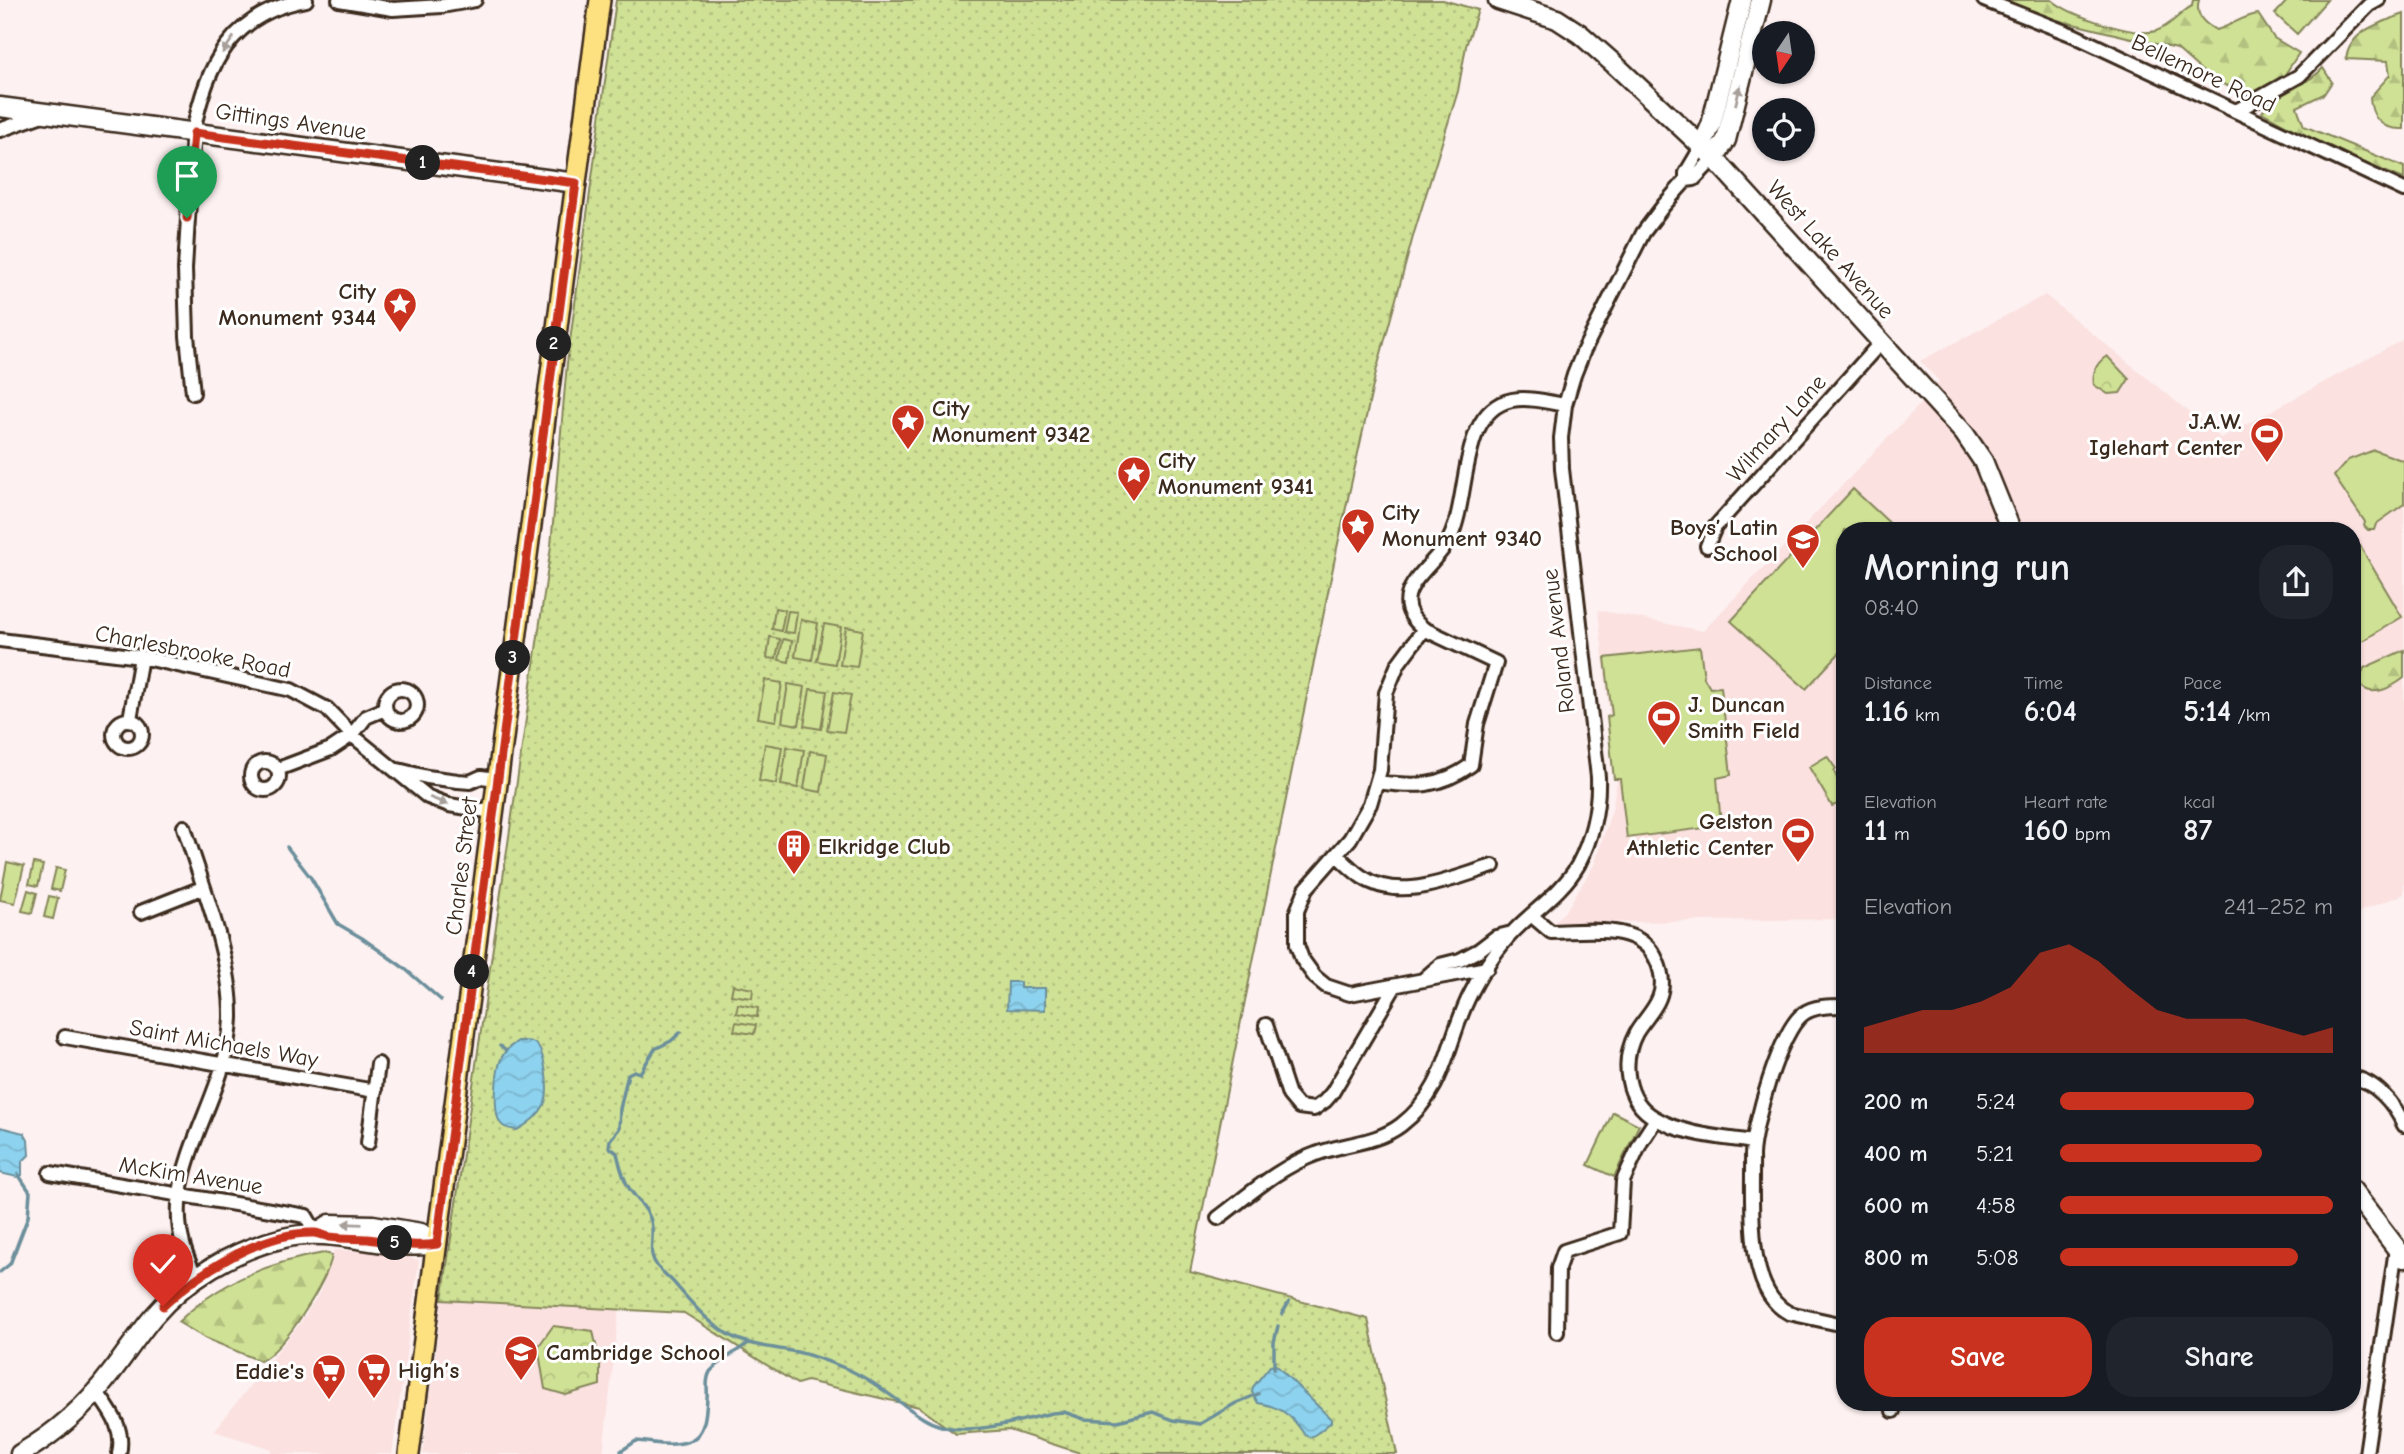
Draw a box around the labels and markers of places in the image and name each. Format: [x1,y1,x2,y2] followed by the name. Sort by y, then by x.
[157,146,217,218] pin
[406,146,440,180] pin: 1
[218,278,376,331] place label: City Monument 9344
[381,285,419,334] place icon: City Monument 9344
[536,326,572,362] pin: 2
[932,395,1090,448] place label: City Monument 9342
[889,402,927,451] place icon: City Monument 9342
[2089,408,2243,461] place label: J.A.W. Iglehart Center
[2248,415,2286,464] sports icon: J.A.W. Iglehart Center
[1158,447,1314,500] place label: City Monument 9341
[1115,454,1153,503] place icon: City Monument 9341
[1382,499,1542,552] place label: City Monument 9340
[1339,506,1377,555] place icon: City Monument 9340
[1670,514,1778,567] place label: Boys’ Latin School
[1784,521,1822,570] school or university icon: Boys’ Latin School
[496,640,530,676] pin: 3
[1688,691,1800,744] place label: J. Duncan Smith Field
[1645,698,1683,747] sports icon: J. Duncan Smith Field
[1627,808,1774,861] place label: Gelston Athletic Center
[1779,815,1817,864] sports icon: Gelston Athletic Center
[775,827,813,876] building icon: Elkridge Club
[818,833,950,860] place label: Elkridge Club
[454,954,490,990] pin: 4
[378,1226,412,1260] pin: 5
[133,1234,193,1306] pin
[502,1333,540,1382] school or university icon: Cambridge School
[546,1339,726,1366] place label: Cambridge School
[355,1351,393,1400] supermarket icon: High’s
[310,1352,348,1401] supermarket icon: Eddie's
[398,1357,459,1384] place label: High’s
[235,1358,304,1385] place label: Eddie's

